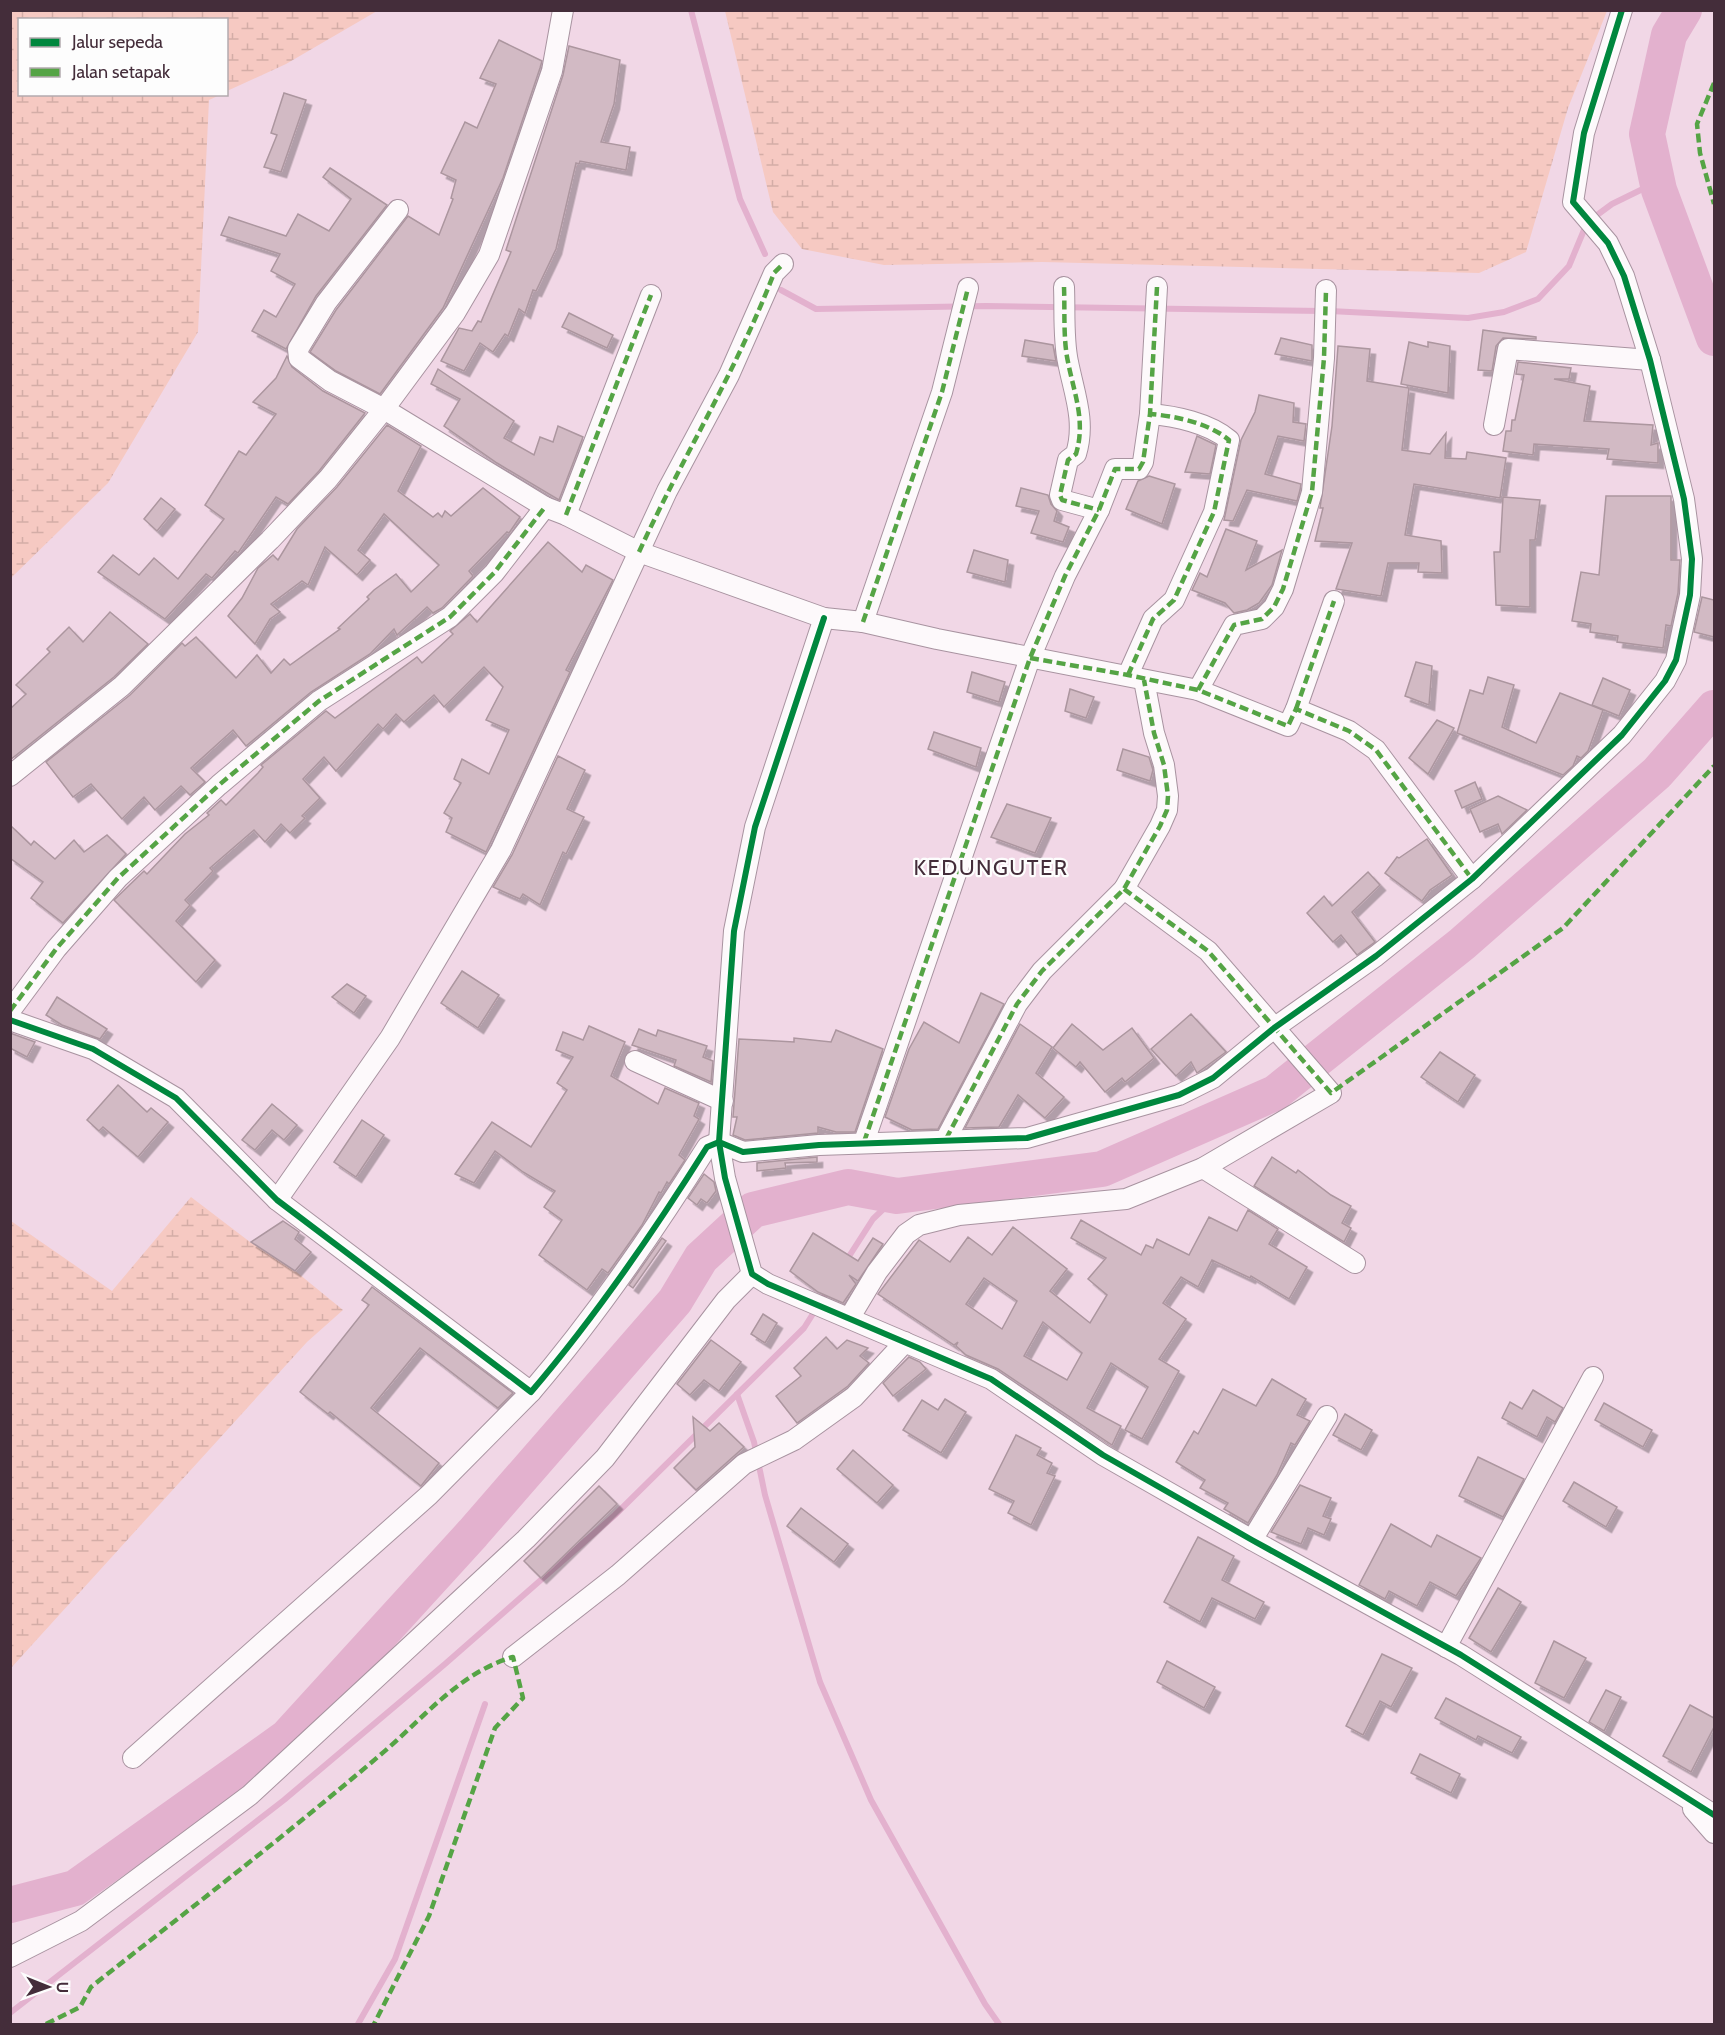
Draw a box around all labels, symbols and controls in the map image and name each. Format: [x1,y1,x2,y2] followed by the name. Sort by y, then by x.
[18,18,228,96] legend
[71,31,163,53] text: Jalur sepeda
[71,61,171,83] text: Jalan setapak
[914,854,1068,881] district label: KEDUNGUTER
[18,1957,78,2017] north arrow
[53,1981,72,1993] text: U

